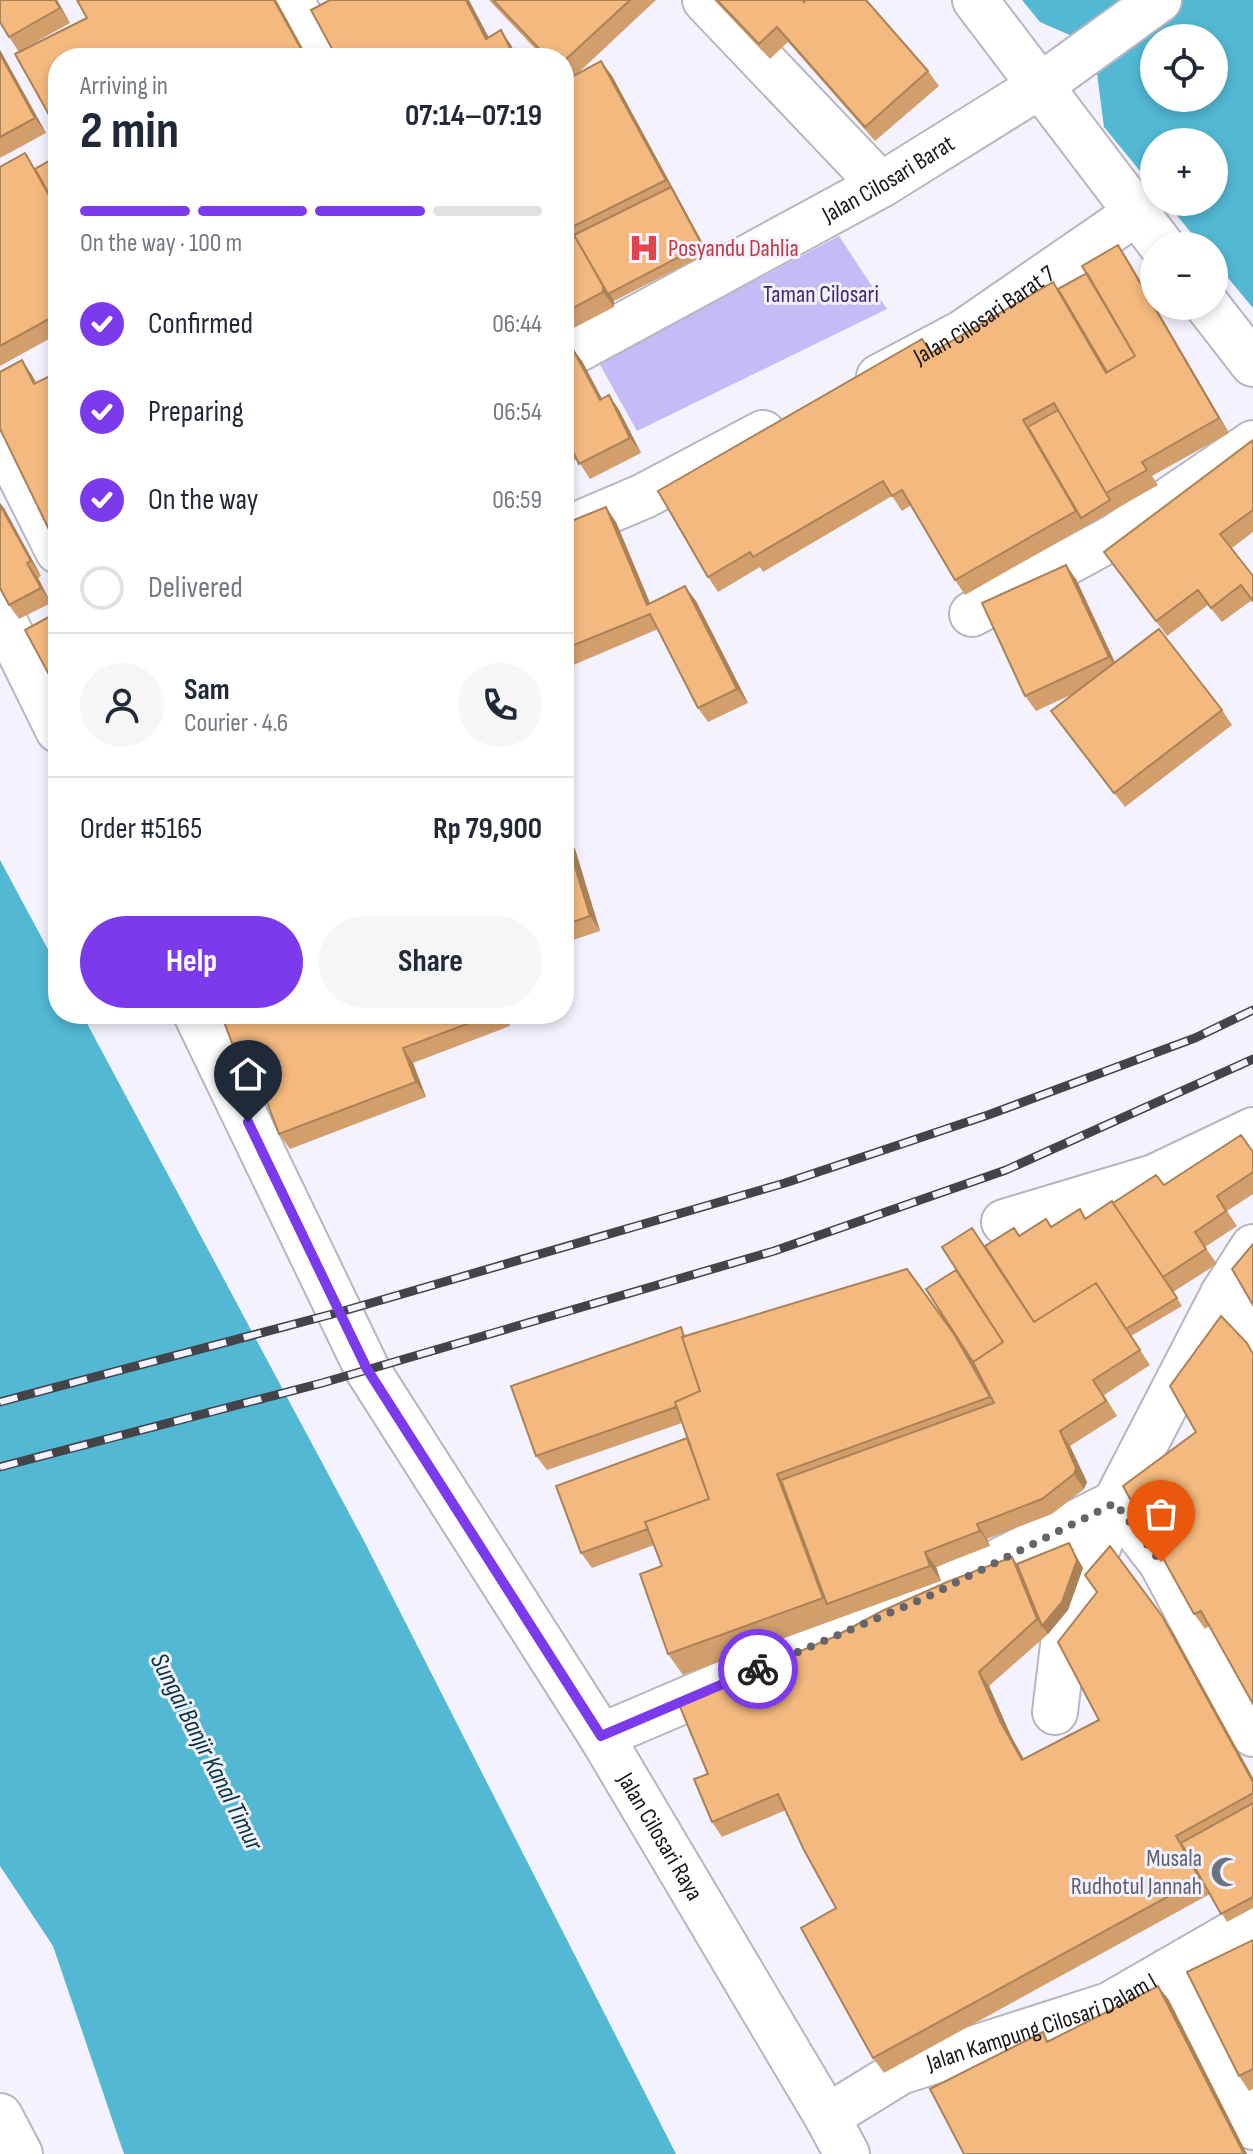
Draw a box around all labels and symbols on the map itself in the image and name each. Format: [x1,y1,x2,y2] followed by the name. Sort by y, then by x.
[816,128,960,229] street label: Jalan Cilosari Barat
[627,231,661,265] hospital icon: Posyandu Dahlia
[668,234,799,263] place label: Posyandu Dahlia
[908,259,1060,371] street label: Jalan Cilosari Barat 7
[763,280,879,309] park label: Taman Cilosari
[214,1040,282,1122] pin
[1127,1480,1195,1562] pin
[718,1629,798,1709] courier
[143,1648,270,1857] water label: Sungai Banjir Kanal Timur
[611,1766,710,1905] street label: Jalan Cilosari Raya
[1071,1844,1202,1901] place label: Musala Rudhotul Jannah
[1209,1855,1243,1889] mosque icon: Musala Rudhotul Jannah
[922,1966,1162,2077] street label: Jalan Kampung Cilosari Dalam I

